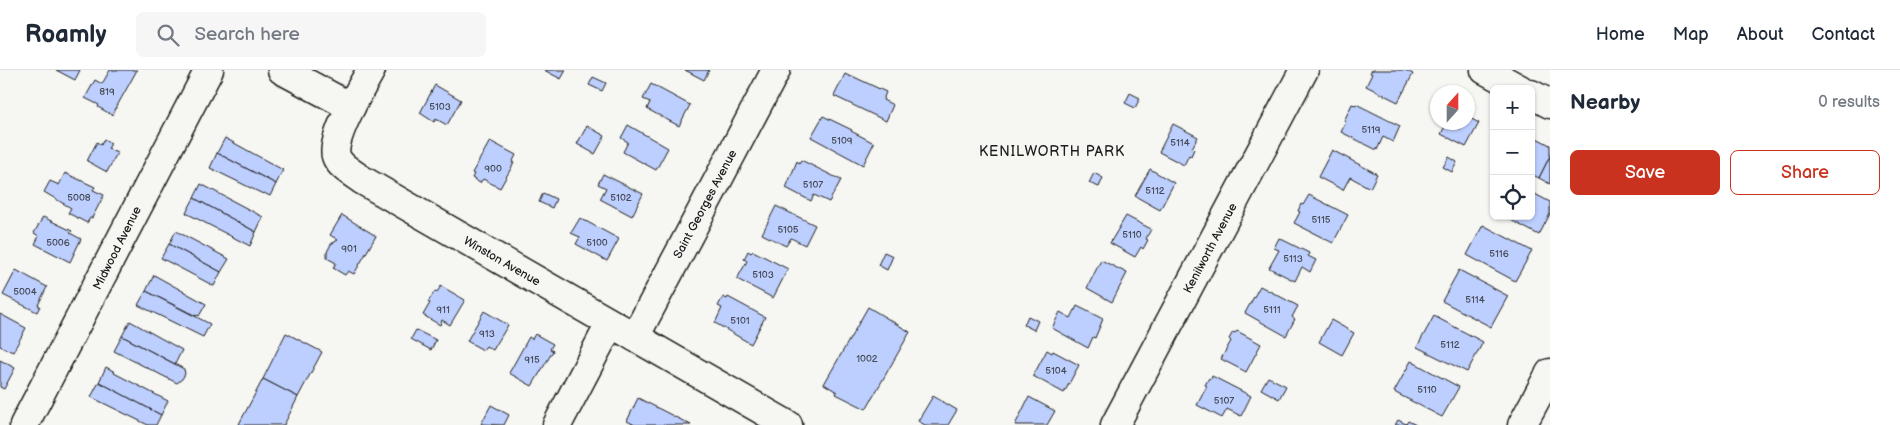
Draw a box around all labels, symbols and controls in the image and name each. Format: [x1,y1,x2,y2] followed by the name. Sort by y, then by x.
[136,12,486,57] search box
[25,20,106,49] text: Roamly
[154,21,182,49] icon: search
[194,23,300,46] text: Search here
[1596,24,1645,45] text: Home
[1673,24,1709,45] text: Map
[1737,24,1784,45] text: About
[1812,24,1875,45] text: Contact
[1430,85,1475,130] north arrow
[1490,85,1535,220] map controls
[1490,85,1535,130] button: +
[99,86,115,98] house number: 819
[1570,90,1640,115] text: Nearby
[1818,93,1880,112] text: 0 results
[429,101,451,113] house number: 5103
[1361,124,1381,136] house number: 5119
[1490,130,1535,175] button: −
[831,135,853,147] house number: 5109
[1170,137,1190,149] house number: 5114
[979,143,1125,160] district label: KENILWORTH PARK
[670,147,740,261] street label: Saint Georges Avenue
[1570,150,1720,195] button: Save
[1730,150,1880,195] button: Share
[484,163,502,175] house number: 900
[1490,175,1535,220] button: locate
[803,179,823,191] house number: 5107
[1145,185,1165,197] house number: 5112
[67,192,91,204] house number: 5008
[610,192,632,204] house number: 5102
[1180,201,1241,296] street label: Kenilworth Avenue
[90,204,145,292] street label: Midwood Avenue
[1311,214,1331,226] house number: 5115
[777,224,799,236] house number: 5105
[1122,229,1142,241] house number: 5110
[461,233,543,290] street label: Winston Avenue
[46,237,70,249] house number: 5006
[586,237,608,249] house number: 5100
[341,243,357,255] house number: 901
[1489,248,1509,260] house number: 5116
[1283,253,1303,265] house number: 5113
[752,269,774,281] house number: 5103
[13,286,37,298] house number: 5004
[1465,294,1485,306] house number: 5114
[436,304,450,316] house number: 911
[1263,304,1281,316] house number: 5111
[730,315,750,327] house number: 5101
[479,328,495,340] house number: 913
[1440,339,1460,351] house number: 5112
[856,353,878,365] house number: 1002
[524,354,540,366] house number: 915
[1045,365,1067,377] house number: 5104
[1417,384,1437,396] house number: 5110
[1214,395,1234,407] house number: 5107

